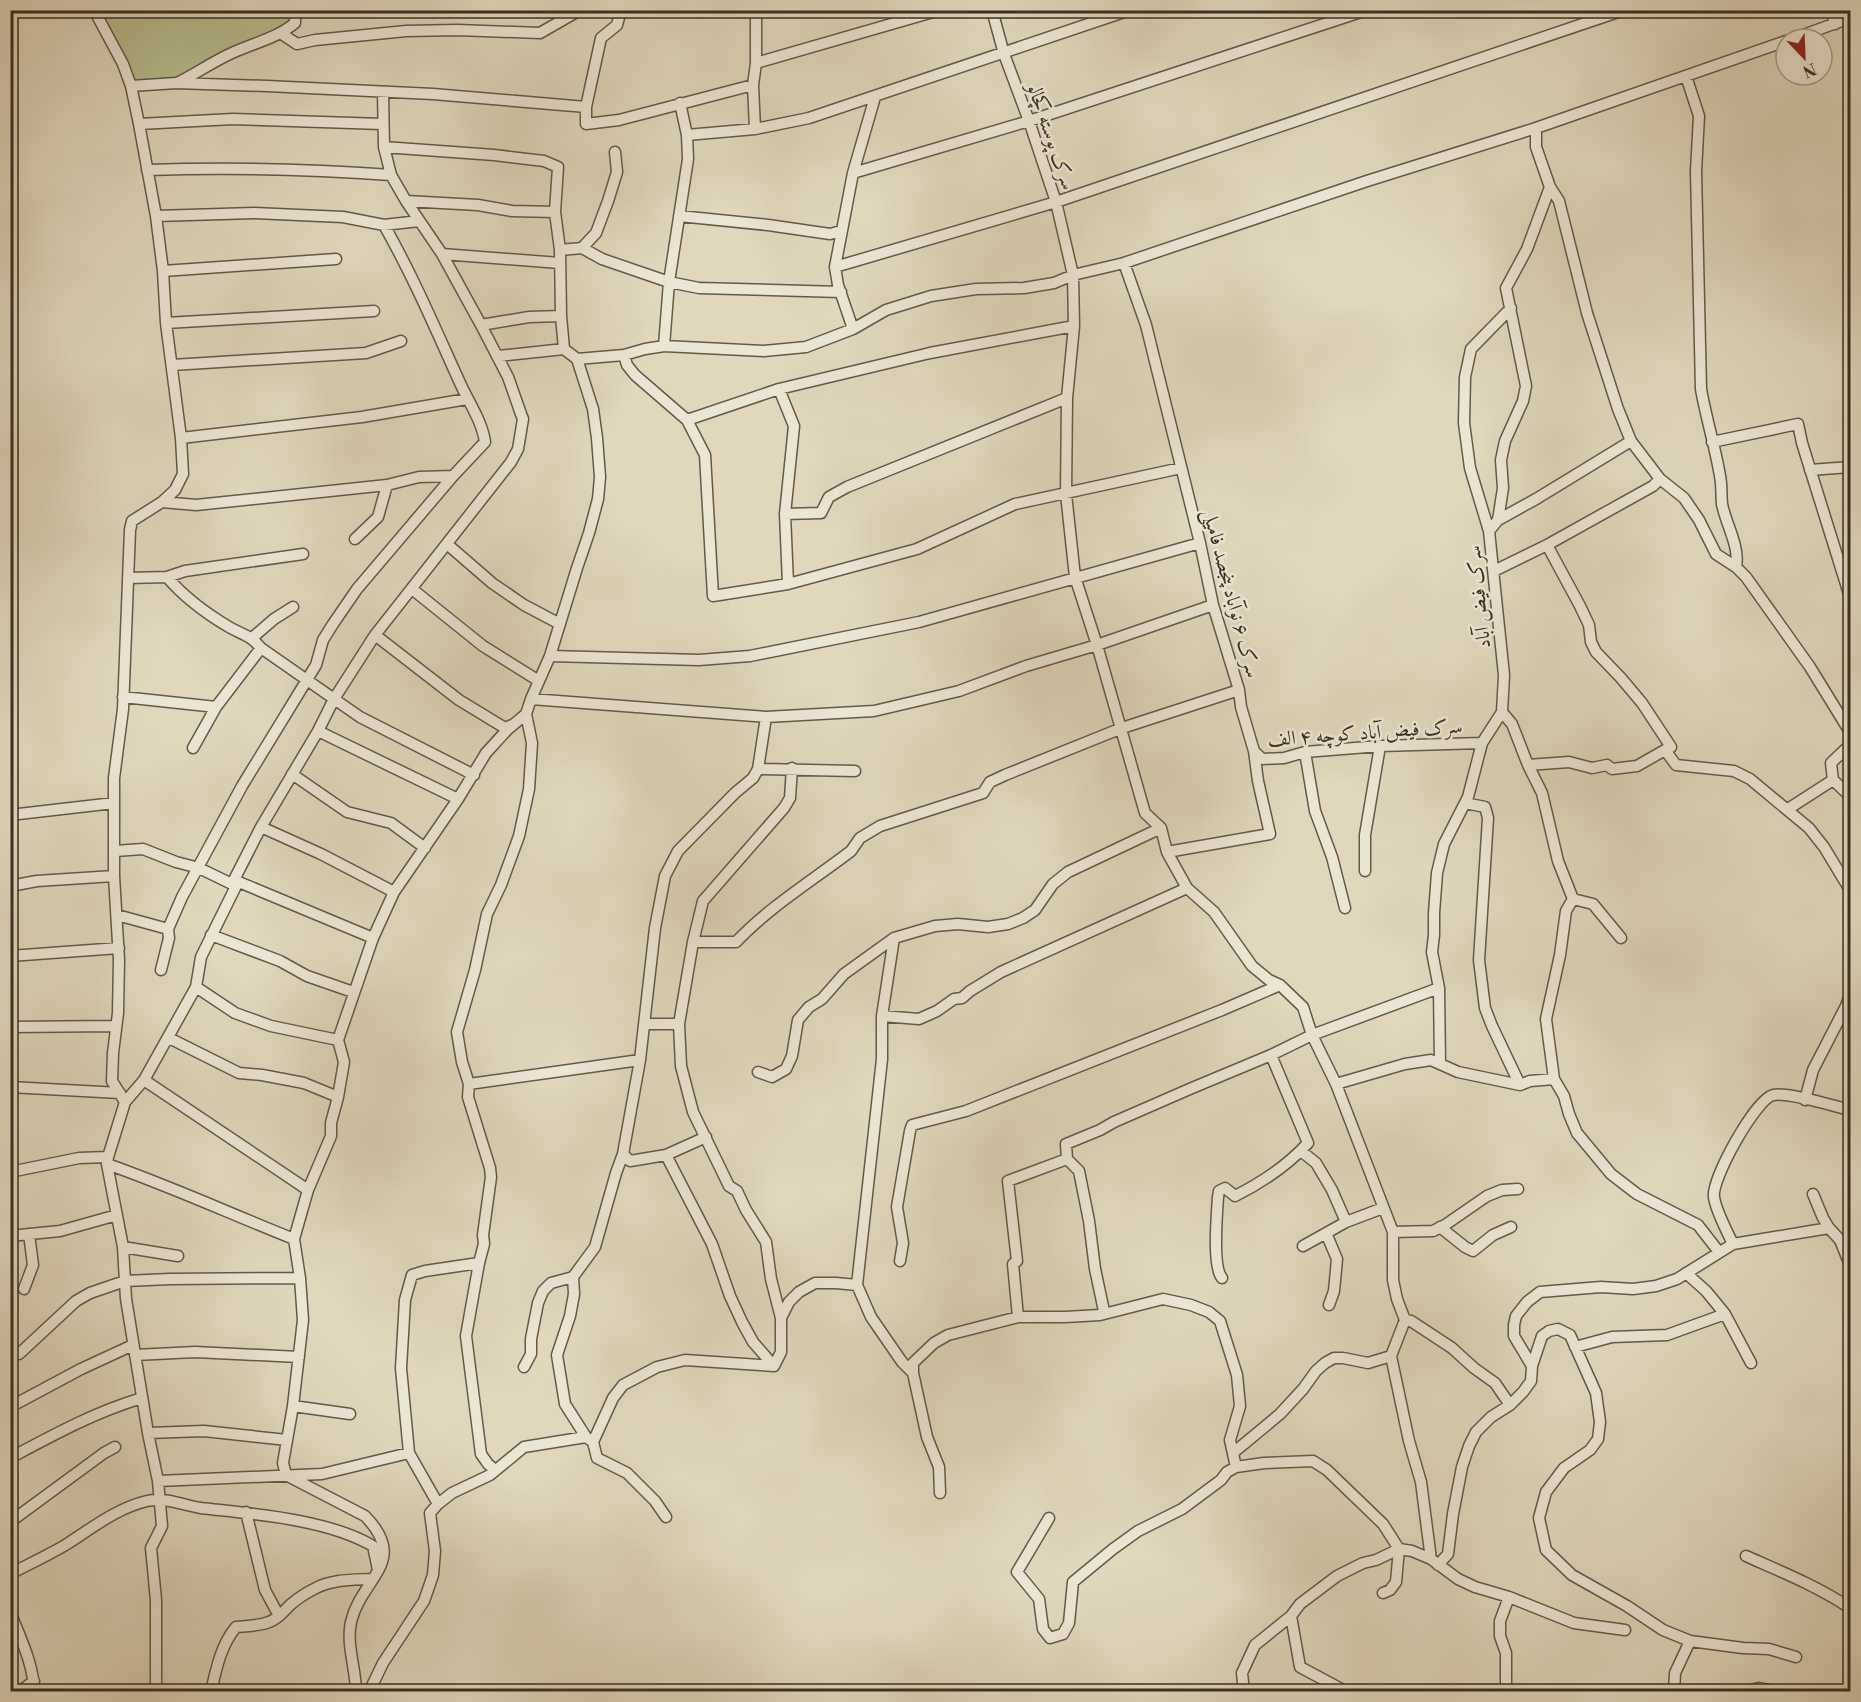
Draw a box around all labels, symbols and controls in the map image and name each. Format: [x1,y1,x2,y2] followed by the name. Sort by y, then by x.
[1774,27,1834,87] north arrow
[1799,58,1819,82] text: N
[1019,78,1081,194] street label: سرک پوسته کچالو
[1195,506,1266,681] street label: سرک ۶ نوآباد پنجصد فامیلی
[1461,544,1497,650] street label: سرک فيض آباد
[1267,713,1463,753] street label: سرک فيض آباد کوچه ۴ الف

